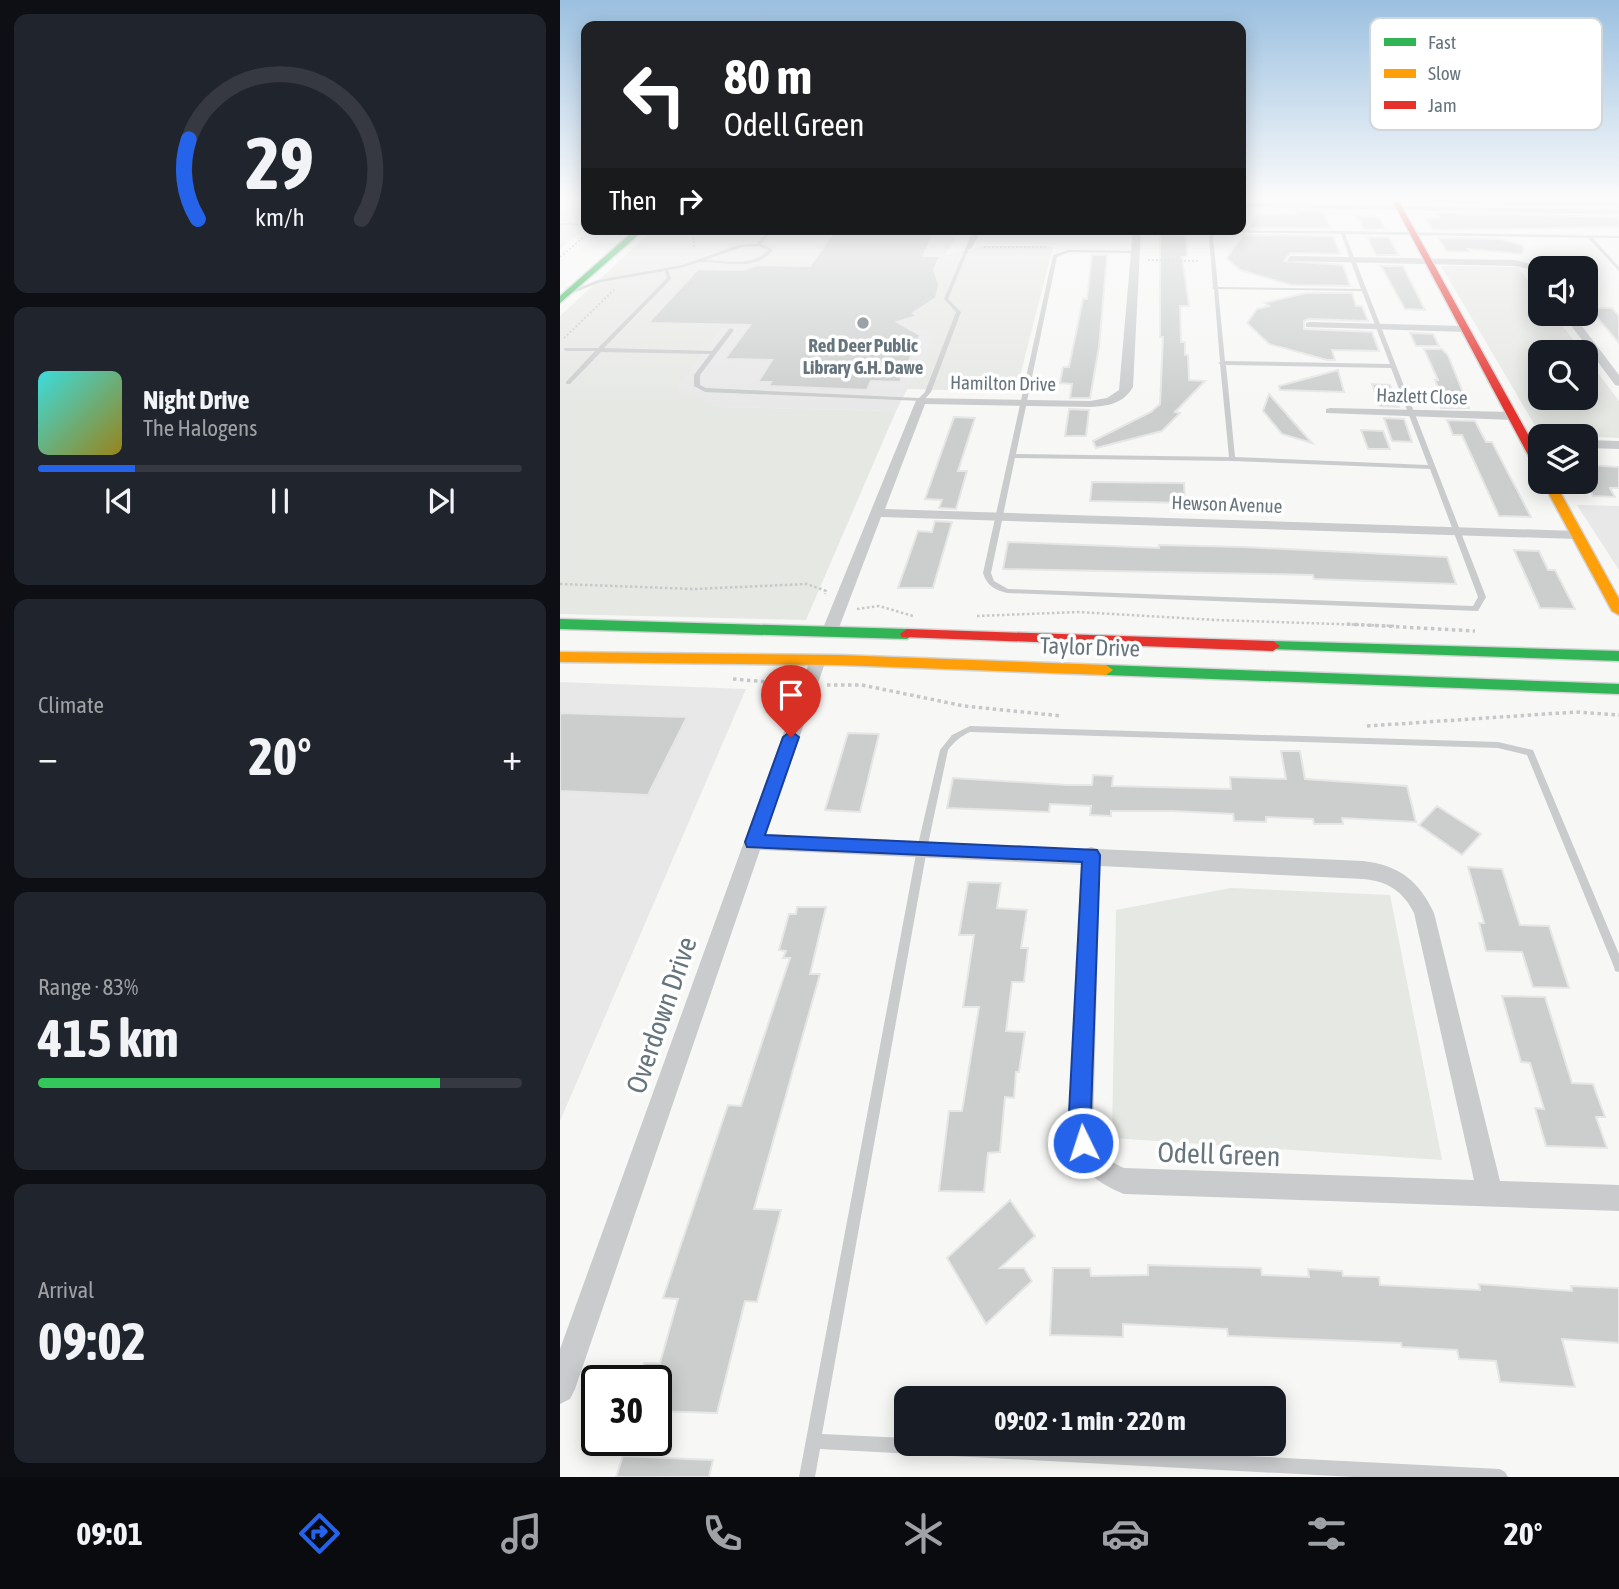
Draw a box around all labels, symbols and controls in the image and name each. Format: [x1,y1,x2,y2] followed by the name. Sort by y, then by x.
[1370,18,1602,130] legend
[1428,31,1456,53] text: Fast
[724,48,812,104] text: 80 m
[609,49,700,140] icon: left
[1428,62,1462,84] text: Slow
[1428,94,1457,116] text: Jam
[724,106,865,143] text: Odell Green
[246,122,314,205] text: 29
[671,182,709,220] icon: right
[609,186,657,216] text: Then
[255,203,305,231] text: km/h
[1528,256,1598,494] map controls
[1528,256,1598,326] button: sound
[855,315,871,331] marker: Red Deer Public Library G.H. Dawe
[803,334,924,378] place label: Red Deer Public Library G.H. Dawe
[1528,340,1598,410] button: search
[950,371,1056,395] street label: Hamilton Drive
[1376,383,1468,409] street label: Hazlett Close
[143,385,250,415] text: Night Drive
[143,415,257,441] text: The Halogens
[1528,424,1598,494] button: layers
[100,482,138,520] icon: previous
[261,482,299,520] icon: pause
[422,482,460,520] icon: next
[1171,491,1283,517] street label: Hewson Avenue
[1040,632,1140,662] street label: Taylor Drive
[761,665,821,737] pin
[772,676,810,714] icon: arrive
[38,692,104,718] text: Climate
[248,726,312,786] text: 20°
[38,735,58,778] text: −
[502,735,522,778] text: +
[619,933,703,1097] street label: Overdown Drive
[38,974,138,1000] text: Range · 83%
[38,1008,179,1068] text: 415 km
[1046,1106,1120,1180] position arrow
[1157,1136,1281,1172] street label: Odell Green
[38,1277,94,1303] text: Arrival
[38,1311,146,1371] text: 09:02
[581,1365,672,1456] speed limit sign: 30
[994,1406,1186,1436] text: 09:02 · 1 min · 220 m
[295,1509,344,1558] icon: directions
[497,1509,546,1558] icon: music
[698,1509,747,1558] icon: phone
[899,1509,948,1558] icon: climate
[1101,1509,1150,1558] icon: car
[1302,1509,1351,1558] icon: filters
[76,1515,143,1552] text: 09:01
[1504,1515,1543,1552] text: 20°

